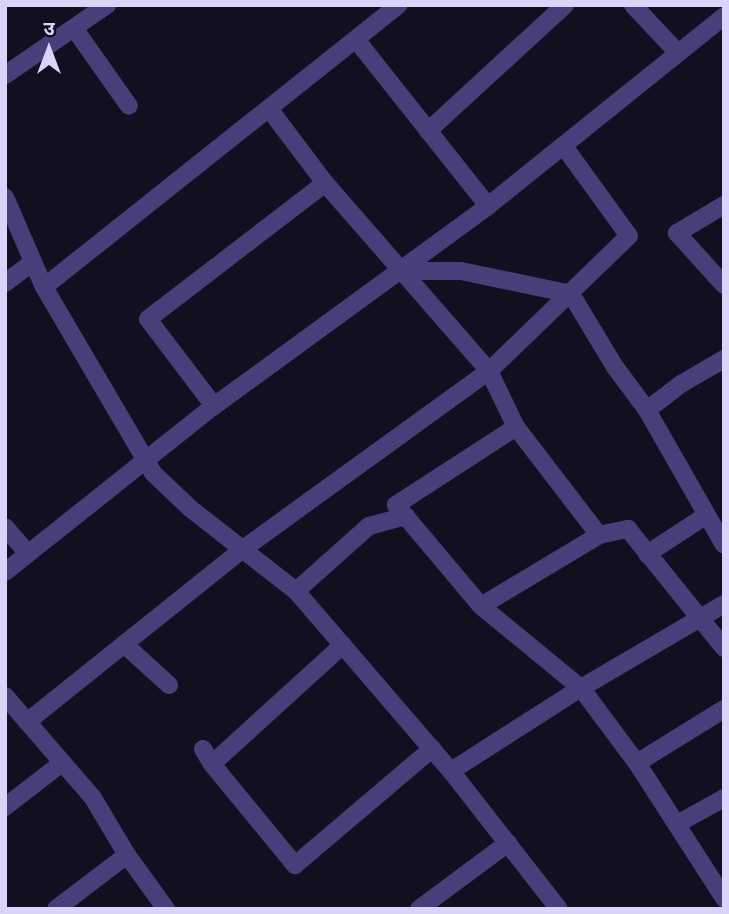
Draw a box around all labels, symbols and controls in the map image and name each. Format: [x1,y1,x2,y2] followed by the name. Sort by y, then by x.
[14,14,84,84] north arrow
[43,16,55,40] text: उ

